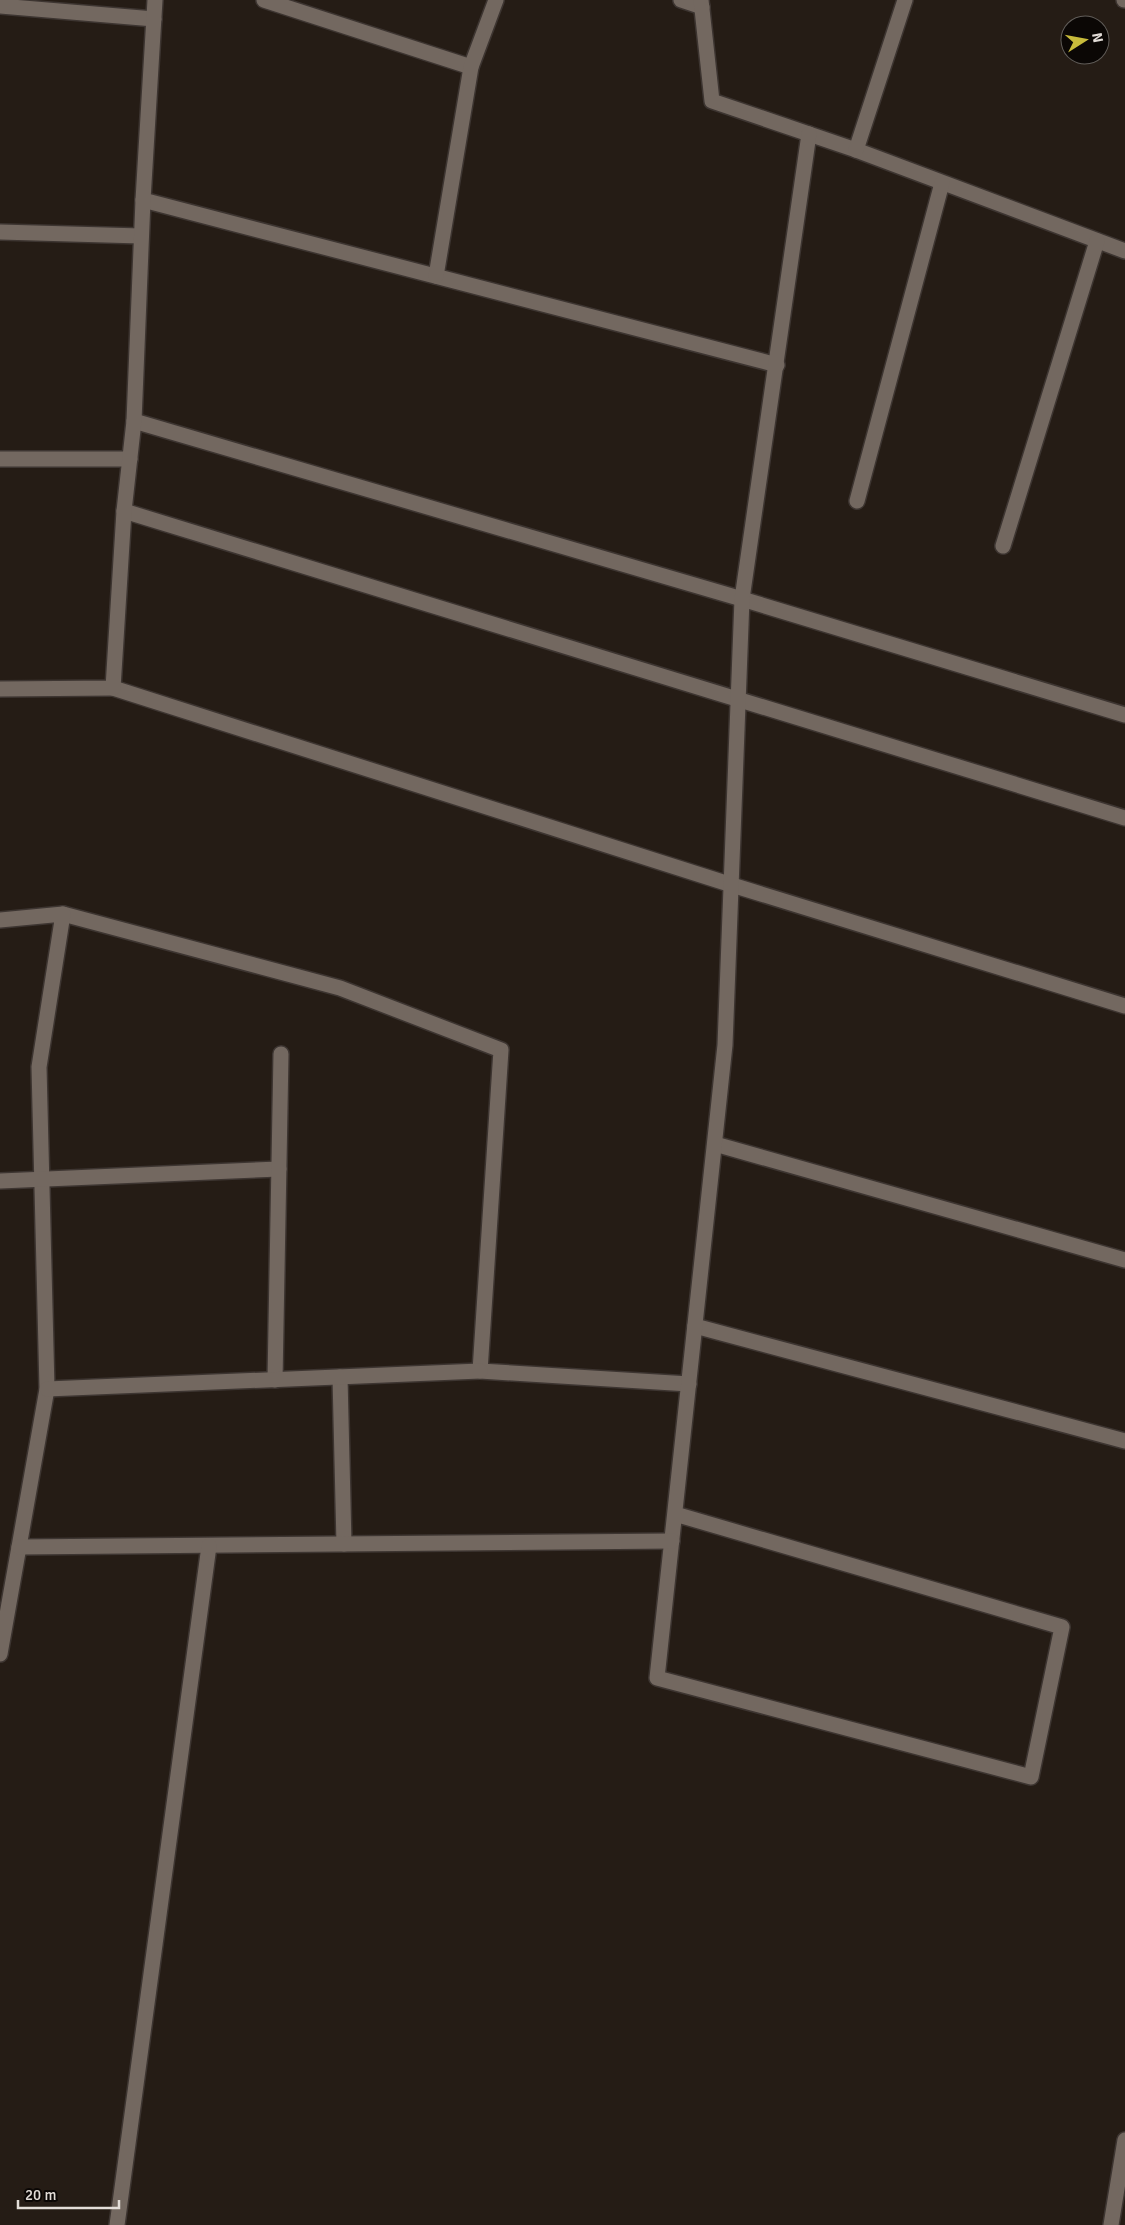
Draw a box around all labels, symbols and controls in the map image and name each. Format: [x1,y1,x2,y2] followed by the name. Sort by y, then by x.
[1060,15,1110,65] north arrow
[1088,31,1107,44] text: N
[18,2178,119,2210] scale bar
[25,2186,56,2204] text: 20 m

